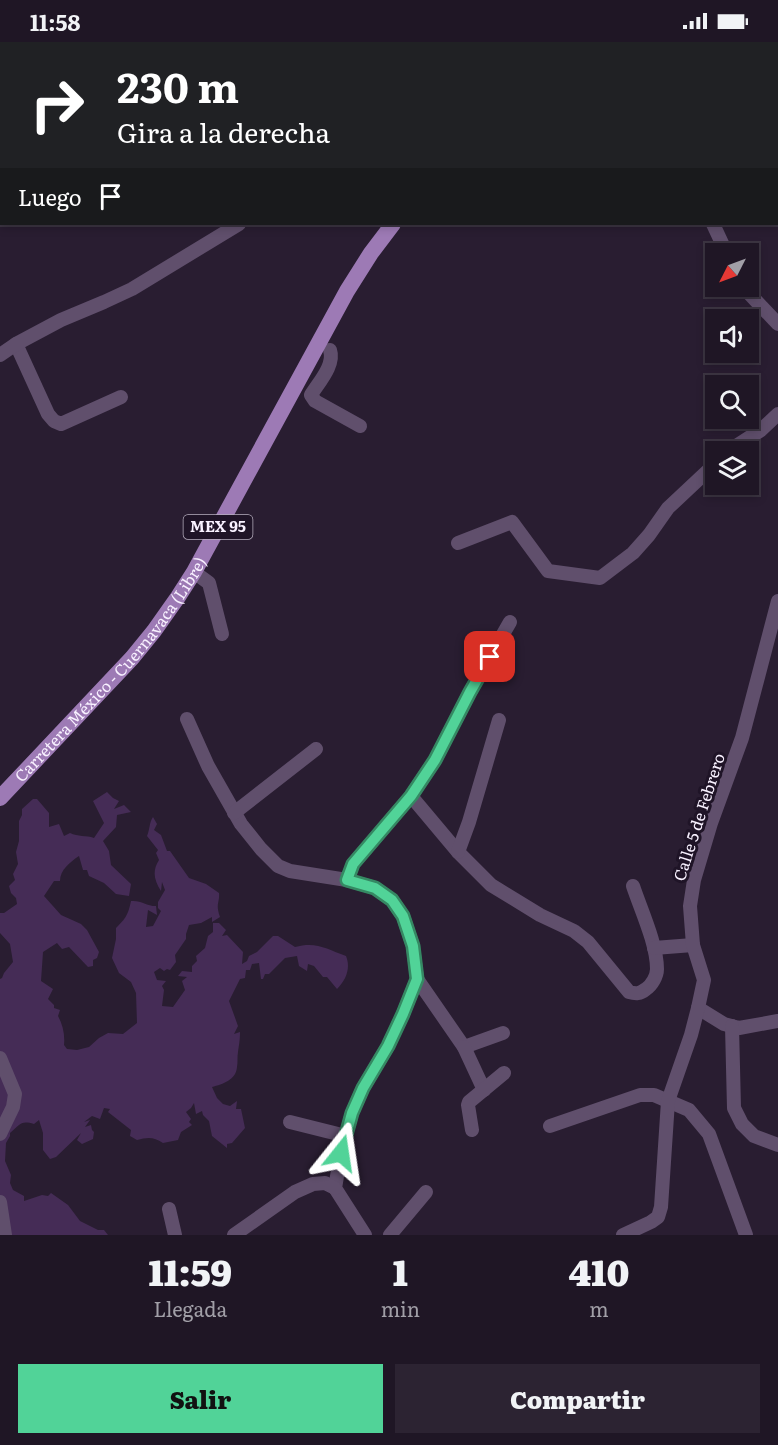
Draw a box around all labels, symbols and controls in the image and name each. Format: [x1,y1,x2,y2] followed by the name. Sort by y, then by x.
[30,5,80,38] text: 11:58
[117,54,239,116] text: 230 m
[18,66,96,144] icon: right
[117,111,330,151] text: Gira a la derecha
[18,180,82,213] text: Luego
[94,180,127,213] icon: arrive
[705,243,759,297] north arrow
[705,243,759,495] map controls
[705,309,759,363] button: sound
[705,375,759,429] button: search
[705,441,759,495] button: layers
[184,515,252,539] road number: MEX 95
[8,552,211,787] street label: Carretera México - Cuernavaca (Libre)
[464,631,515,682] pin
[473,640,506,673] icon: arrive
[666,750,730,884] street label: Calle 5 de Febrero
[309,1121,373,1185] position arrow
[149,1244,232,1297] text: 11:59
[393,1244,408,1297] text: 1
[569,1244,629,1297] text: 410
[153,1293,227,1323] text: Llegada
[381,1293,420,1323] text: min
[589,1293,609,1323] text: m
[18,1364,383,1433] button: Salir
[395,1364,760,1433] button: Compartir

